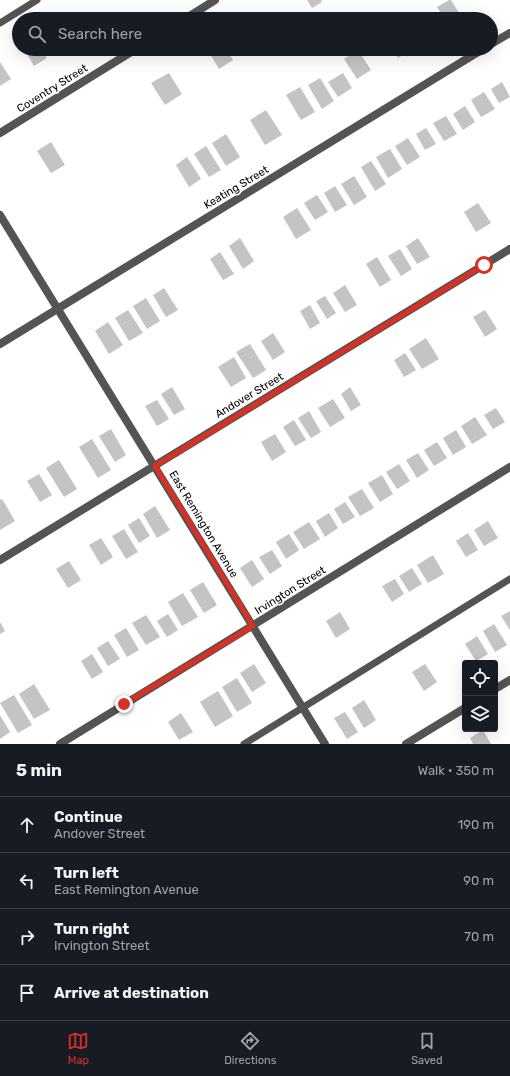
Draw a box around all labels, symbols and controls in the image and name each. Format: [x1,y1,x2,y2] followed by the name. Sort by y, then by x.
[12,12,498,56] search box
[26,23,48,45] icon: search
[58,25,142,43] text: Search here
[15,61,91,115] street label: Coventry Street
[202,163,272,212] street label: Keating Street
[475,256,493,274] route start
[213,370,286,421] street label: Andover Street
[166,468,241,580] street label: East Remington Avenue
[252,563,329,617] street label: Irvington Street
[462,660,498,732] map controls
[462,660,498,696] button: locate
[115,695,133,713] route end
[462,696,498,732] button: layers
[16,760,62,780] text: 5 min
[418,763,494,778] text: Walk · 350 m
[54,808,123,826] text: Continue
[16,814,38,836] icon: ahead
[458,817,494,832] text: 190 m
[54,826,145,841] text: Andover Street
[54,864,119,882] text: Turn left
[16,870,38,892] icon: left
[463,873,494,888] text: 90 m
[54,882,199,897] text: East Remington Avenue
[54,920,129,938] text: Turn right
[16,926,38,948] icon: right
[464,929,494,944] text: 70 m
[54,938,150,953] text: Irvington Street
[16,982,38,1004] icon: arrive
[54,984,209,1002] text: Arrive at destination
[67,1030,89,1067] tab: Map
[224,1030,276,1067] tab: Directions
[411,1030,443,1067] tab: Saved

